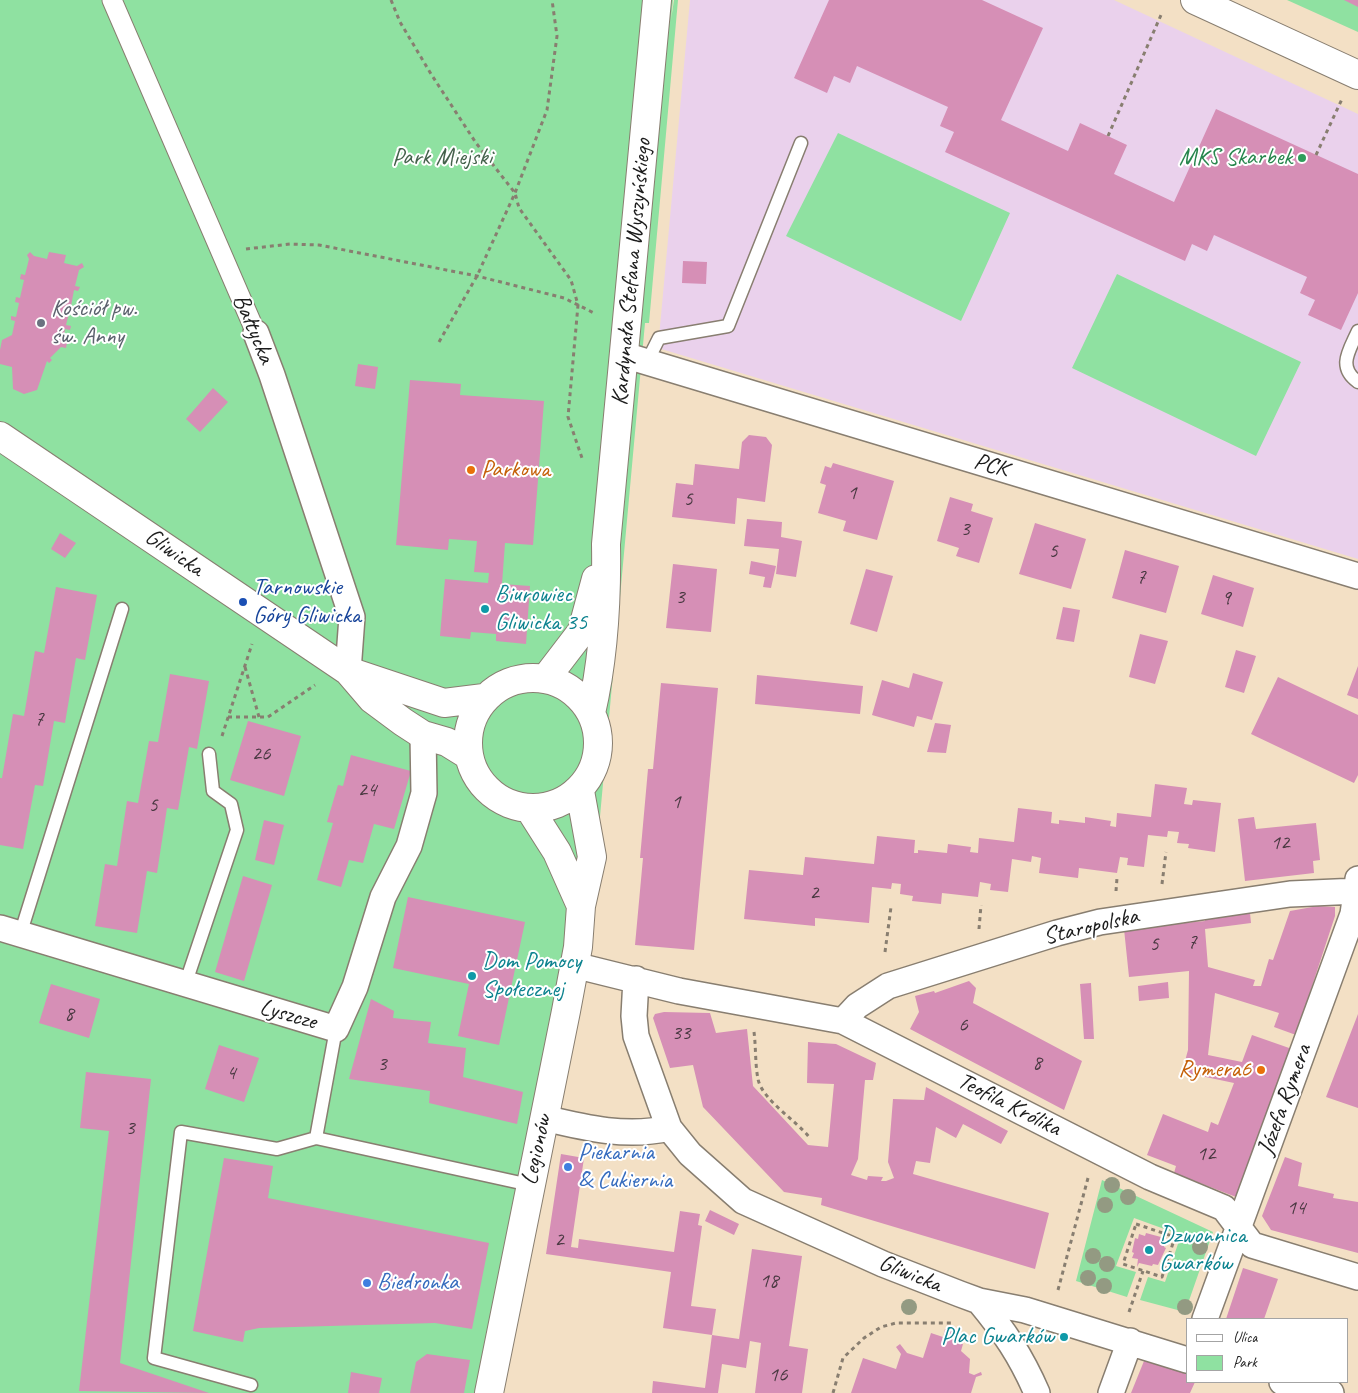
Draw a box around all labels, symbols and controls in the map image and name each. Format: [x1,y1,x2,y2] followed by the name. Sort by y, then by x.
[606,137,658,407] street label: Kardynała Stefana Wyszyńskiego
[392,144,492,172] park label: Park Miejski
[1179,144,1292,172] place label: MKS Skarbek
[1296,152,1308,164] marker: MKS Skarbek
[226,290,280,368] street label: Bałtycka
[51,295,137,351] place label: Kościół pw. św. Anny
[35,317,47,329] marker: Kościół pw. św. Anny
[970,447,1012,485] street label: PCK
[481,456,550,484] place label: Parkowa
[465,464,477,476] marker: Parkowa
[847,480,857,506] house number: 1
[683,486,693,512] house number: 5
[960,516,970,542] house number: 3
[139,523,209,583] street label: Gliwicka
[1048,538,1058,564] house number: 5
[1136,564,1146,590] house number: 7
[253,574,361,630] place label: Tarnowskie Góry Gliwicka
[495,581,587,637] place label: Biurowiec Gliwicka 35
[675,584,685,610] house number: 3
[1221,585,1231,611] house number: 9
[237,596,249,608] marker: Tarnowskie Góry Gliwicka
[479,603,491,615] marker: Biurowiec Gliwicka 35
[34,706,44,732] house number: 7
[252,741,270,767] house number: 26
[358,777,376,803] house number: 24
[671,789,681,815] house number: 1
[148,792,158,818] house number: 5
[1271,830,1289,856] house number: 12
[809,880,819,906] house number: 2
[1041,902,1141,952] street label: Staropolska
[1187,929,1197,955] house number: 7
[1149,931,1159,957] house number: 5
[482,948,581,1004] place label: Dom Pomocy Społecznej
[466,970,478,982] marker: Dom Pomocy Społecznej
[256,993,320,1037] street label: Lyszcze
[64,1001,74,1027] house number: 8
[958,1012,968,1038] house number: 6
[672,1020,690,1046] house number: 33
[1252,1041,1318,1159] street label: Józefa Rymera
[1032,1050,1042,1076] house number: 8
[377,1051,387,1077] house number: 3
[1178,1056,1251,1084] place label: Rymera6
[226,1060,236,1086] house number: 4
[1255,1064,1267,1076] marker: Rymera6
[953,1067,1065,1143] street label: Teofila Królika
[516,1112,558,1188] street label: Legionów
[125,1115,135,1141] house number: 3
[578,1139,672,1195] place label: Piekarnia & Cukiernia
[1197,1141,1215,1167] house number: 12
[562,1161,574,1173] marker: Piekarnia & Cukiernia
[1287,1195,1305,1221] house number: 14
[1159,1222,1246,1278] place label: Dzwonnica Gwarków
[554,1227,564,1253] house number: 2
[1143,1244,1155,1256] marker: Dzwonnica Gwarków
[875,1248,945,1300] street label: Gliwicka
[760,1268,778,1294] house number: 18
[377,1269,459,1297] place label: Biedronka
[361,1277,373,1289] marker: Biedronka
[1186,1318,1348,1383] legend
[941,1323,1054,1351] place label: Plac Gwarków
[1233,1328,1257,1347] text: Ulica
[1058,1331,1070,1343] marker: Plac Gwarków
[1233,1353,1257,1372] text: Park
[769,1362,787,1388] house number: 16

